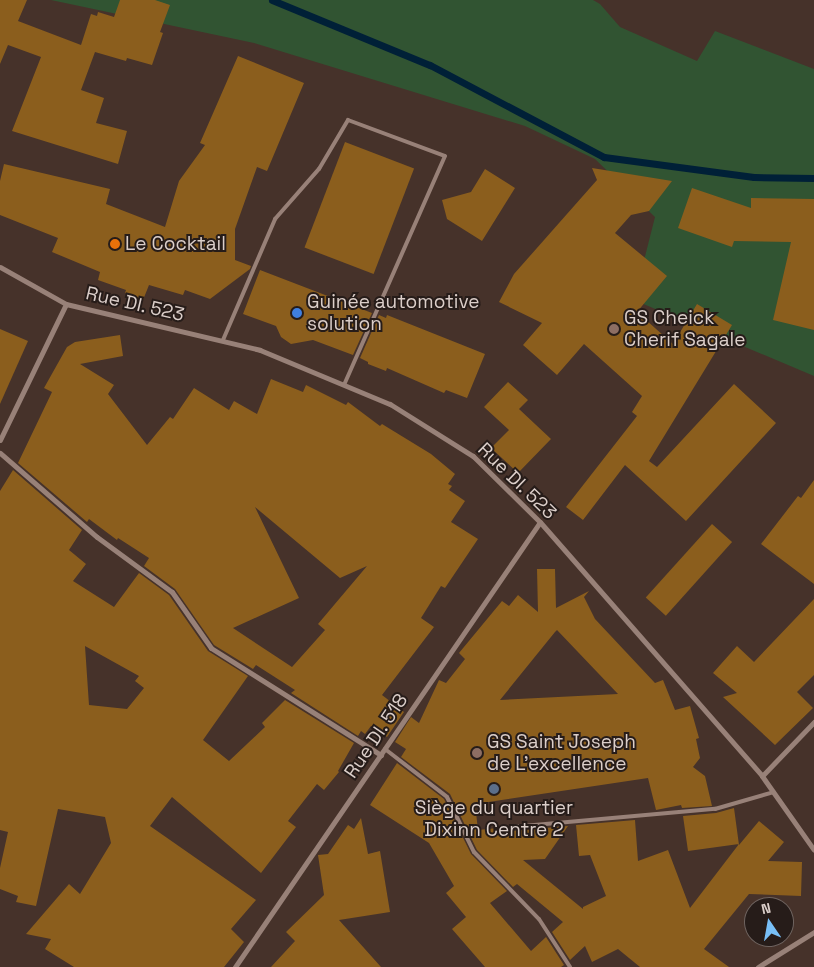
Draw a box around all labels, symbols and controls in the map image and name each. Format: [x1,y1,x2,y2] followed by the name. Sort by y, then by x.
[125,233,226,255] place label: Le Cocktail
[109,238,121,250] marker: Le Cocktail
[83,282,187,326] street label: Rue DI. 523
[307,291,480,335] place label: Guinée automotive solution
[291,307,303,319] marker: Guinée automotive solution
[624,307,746,351] place label: GS Cheick Cherif Sagale
[608,323,620,335] marker: GS Cheick Cherif Sagale
[473,438,561,524] street label: Rue DI. 523
[339,689,413,783] street label: Rue DI. 518
[487,731,636,775] place label: GS Saint Joseph de L'excellence
[471,747,483,759] marker: GS Saint Joseph de L'excellence
[488,783,500,795] marker: Siège du quartier Dixinn Centre 2
[415,797,573,841] place label: Siège du quartier Dixinn Centre 2
[744,897,794,947] north arrow
[760,899,773,918] text: N

